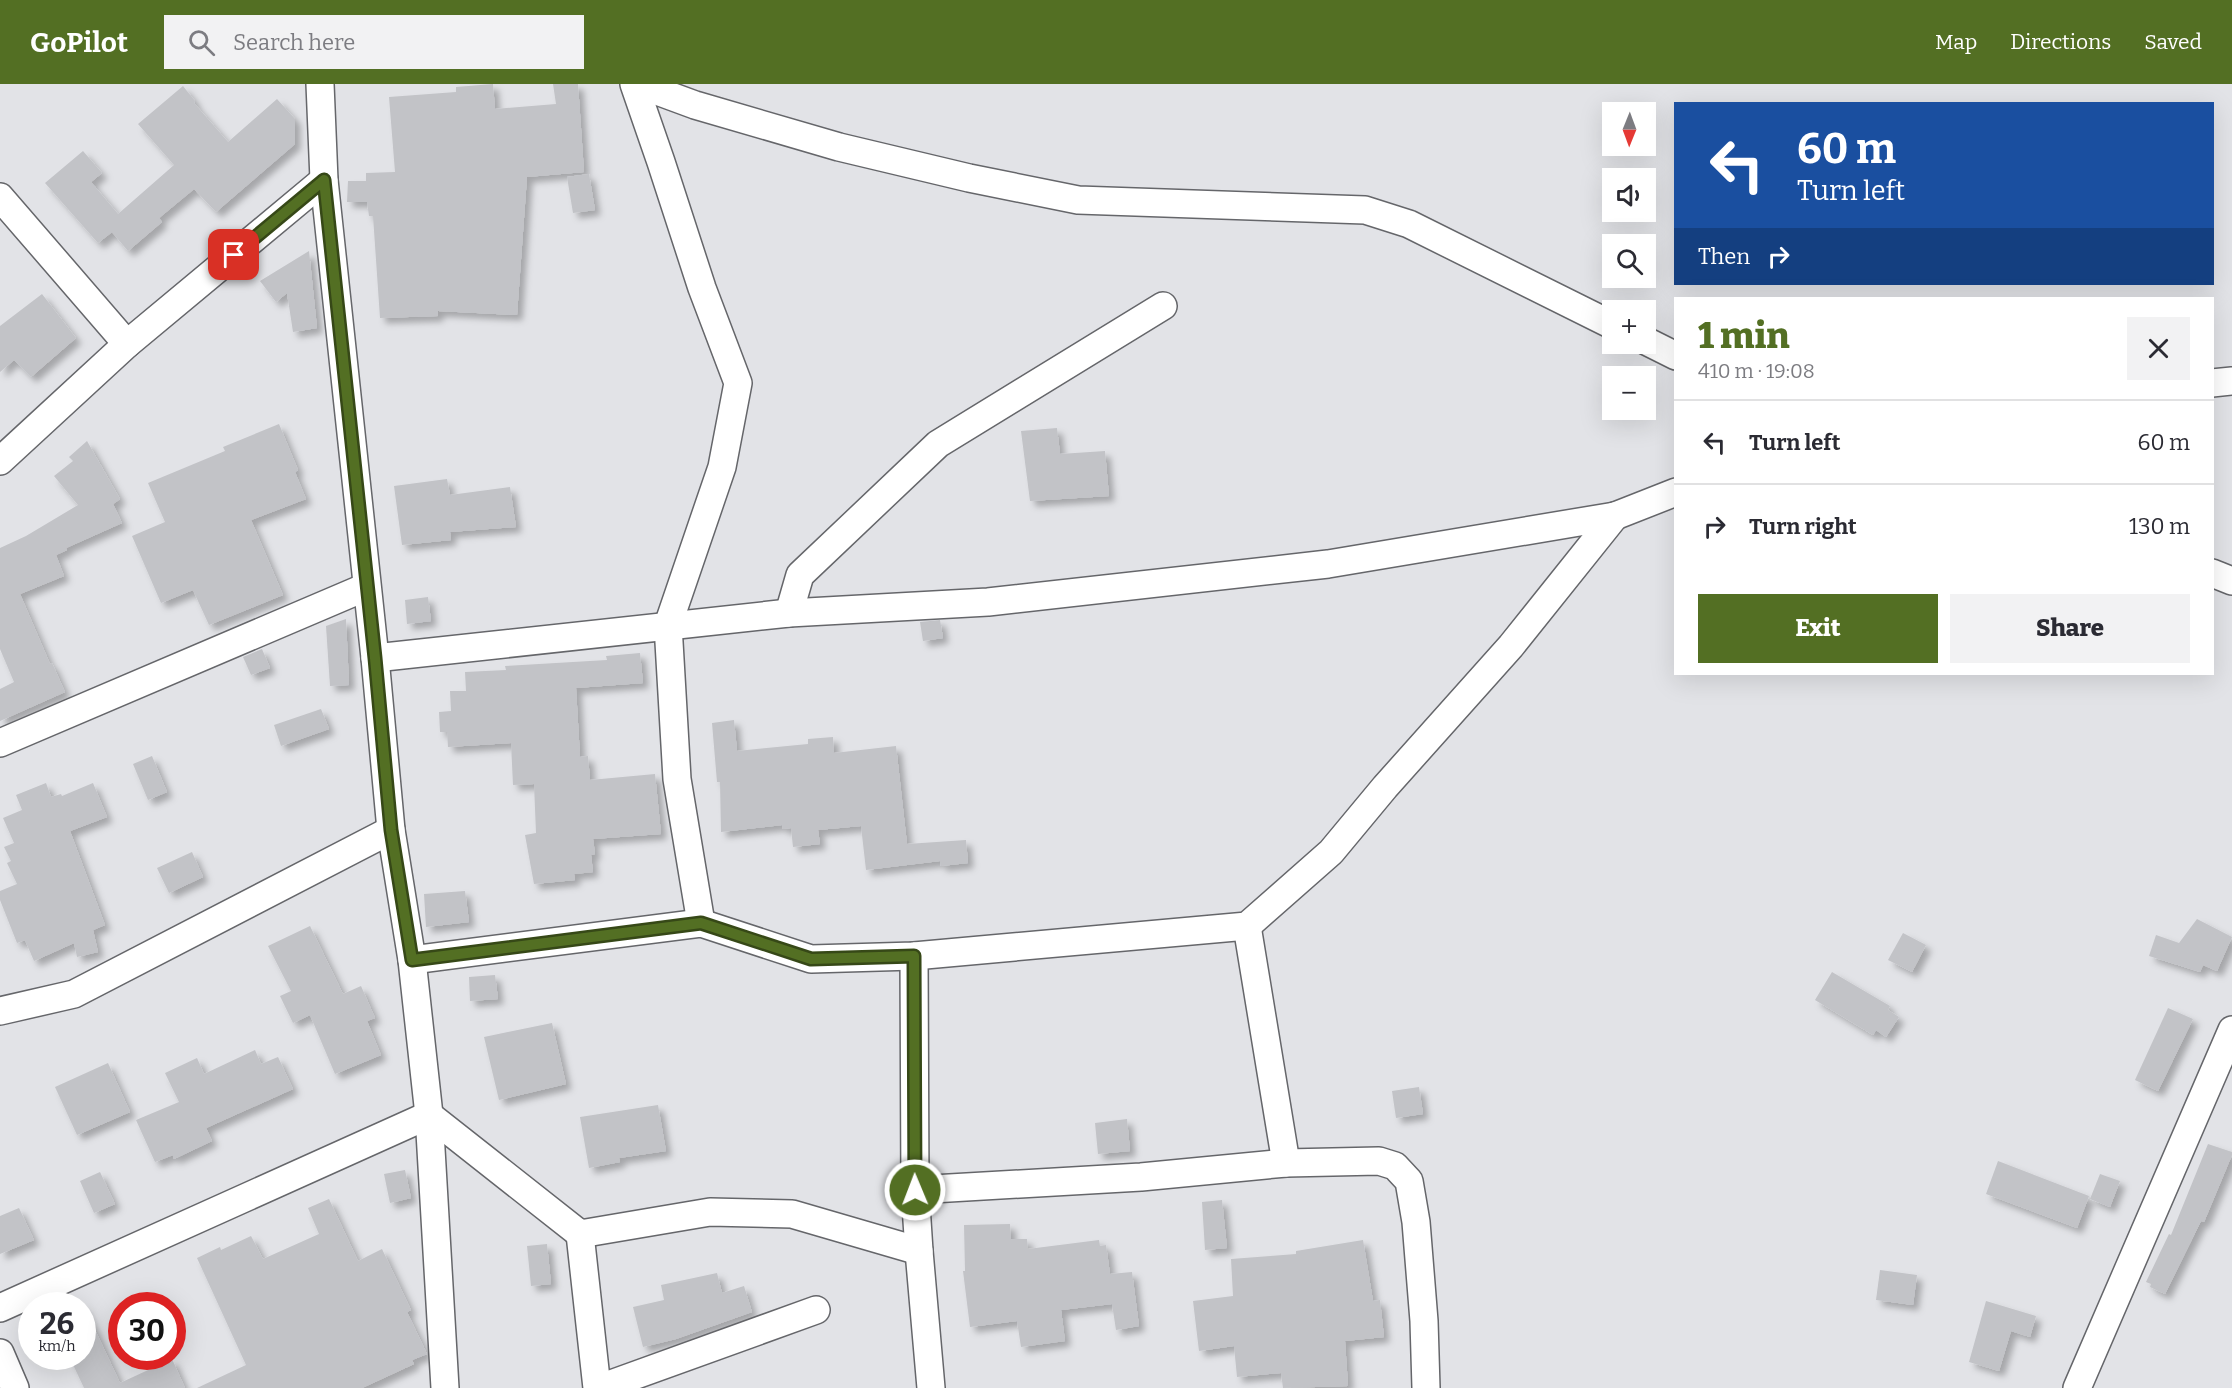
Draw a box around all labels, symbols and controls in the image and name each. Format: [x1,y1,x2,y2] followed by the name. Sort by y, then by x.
[164,15,584,69] search box
[30,26,128,59] text: GoPilot
[185,26,218,59] icon: search
[233,29,355,56] text: Search here
[1935,29,1977,55] text: Map
[2010,29,2111,55] text: Directions
[2144,29,2202,55] text: Saved
[1602,102,1656,156] north arrow
[1602,102,1656,420] map controls
[1797,124,1896,174] text: 60 m
[1698,126,1776,204] icon: left
[1602,168,1656,222] button: sound
[1797,175,1905,207] text: Turn left
[208,229,259,280] pin
[1602,234,1656,288] button: search
[217,238,250,271] icon: arrive
[1762,240,1795,273] icon: right
[1698,243,1750,270] text: Then
[1602,300,1656,354] button: +
[1698,314,1790,358] text: 1 min
[2127,317,2190,380] button: close
[1698,359,1815,383] text: 410 m · 19:08
[1602,366,1656,420] button: −
[1698,426,1731,459] icon: left
[1749,429,1841,456] text: Turn left
[2138,429,2190,456] text: 60 m
[1698,510,1731,543] icon: right
[1749,513,1857,540] text: Turn right
[2129,513,2190,540] text: 130 m
[1698,594,1938,663] button: Exit
[1950,594,2190,663] button: Share
[883,1158,947,1222] position arrow
[108,1292,186,1370] speed limit sign: 30
[40,1306,74,1342] text: 26
[38,1337,76,1355] text: km/h

